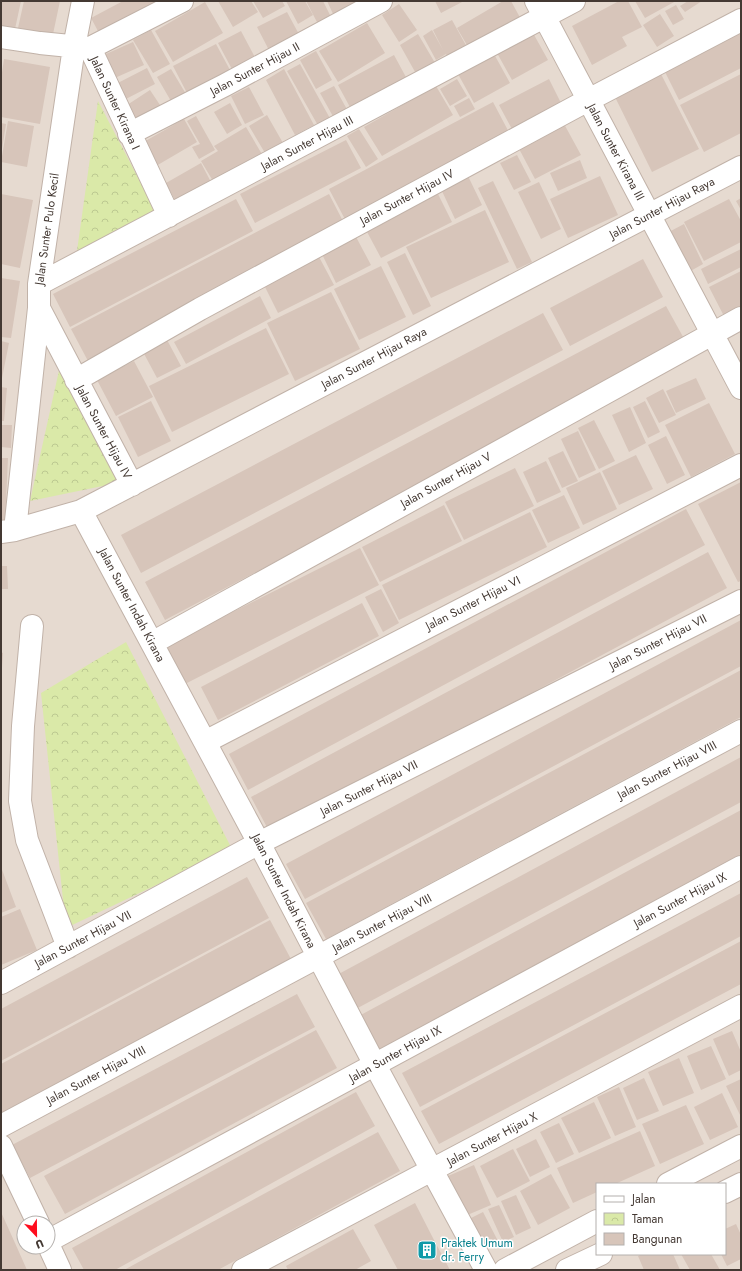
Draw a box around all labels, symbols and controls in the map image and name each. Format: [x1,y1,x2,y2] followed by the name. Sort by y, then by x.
[205,38,303,101] street label: Jalan Sunter Hijau II
[85,51,145,153] street label: Jalan Sunter Kirana I
[582,99,649,204] street label: Jalan Sunter Kirana III
[256,111,356,176] street label: Jalan Sunter Hijau III
[355,165,457,230] street label: Jalan Sunter Hijau IV
[30,172,64,288] street label: Jalan Sunter Pulo Kecil
[604,173,718,244] street label: Jalan Sunter Hijau Raya
[316,323,430,394] street label: Jalan Sunter Hijau Raya
[71,380,136,482] street label: Jalan Sunter Hijau IV
[396,448,495,513] street label: Jalan Sunter Hijau V
[93,543,170,665] street label: Jalan Sunter Indah Kirana
[421,571,524,636] street label: Jalan Sunter Hijau VI
[604,610,710,675] street label: Jalan Sunter Hijau VII
[612,736,720,805] street label: Jalan Sunter Hijau VIII
[315,756,421,821] street label: Jalan Sunter Hijau VII
[246,829,321,952] street label: Jalan Sunter Indah Kirana
[629,868,730,933] street label: Jalan Sunter Hijau IX
[327,889,435,958] street label: Jalan Sunter Hijau VIII
[30,906,135,973] street label: Jalan Sunter Hijau VII
[344,1021,445,1088] street label: Jalan Sunter Hijau IX
[41,1041,149,1110] street label: Jalan Sunter Hijau VIII
[442,1107,541,1171] street label: Jalan Sunter Hijau X
[596,1183,726,1255] legend
[630,1190,655,1208] text: Jalan
[632,1210,664,1228] text: Taman
[16,1215,56,1255] north arrow
[632,1230,682,1248] text: Bangunan
[441,1234,513,1266] place label: Praktek Umum dr. Ferry
[33,1235,46,1253] text: U
[416,1239,438,1261] building icon: Praktek Umum dr. Ferry

